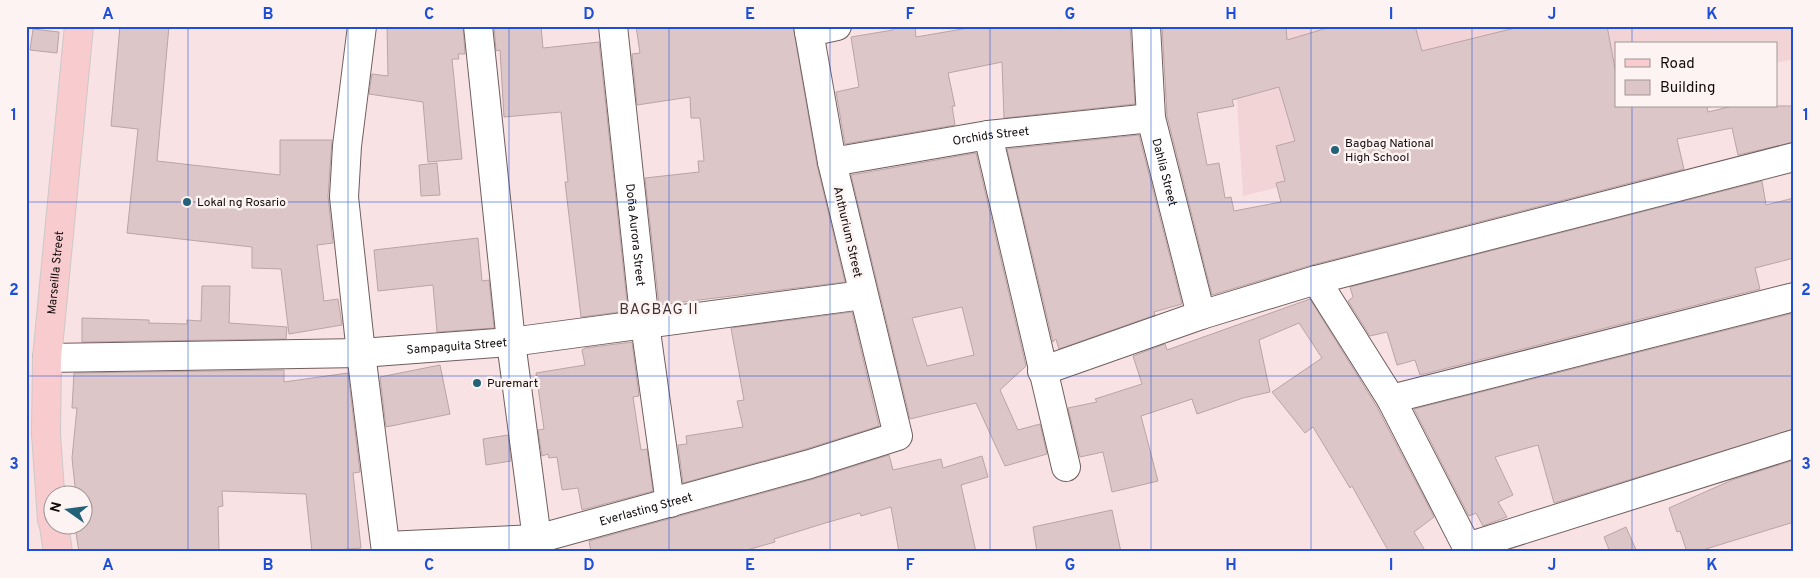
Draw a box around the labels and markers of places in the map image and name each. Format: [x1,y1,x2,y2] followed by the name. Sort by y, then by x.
[1345,136,1434,166] place label: Bagbag National High School
[1329,144,1341,156] marker: Bagbag National High School
[197,195,286,211] place label: Lokal ng Rosario
[181,196,193,208] marker: Lokal ng Rosario
[487,376,538,392] place label: Puremart
[471,377,483,389] marker: Puremart

